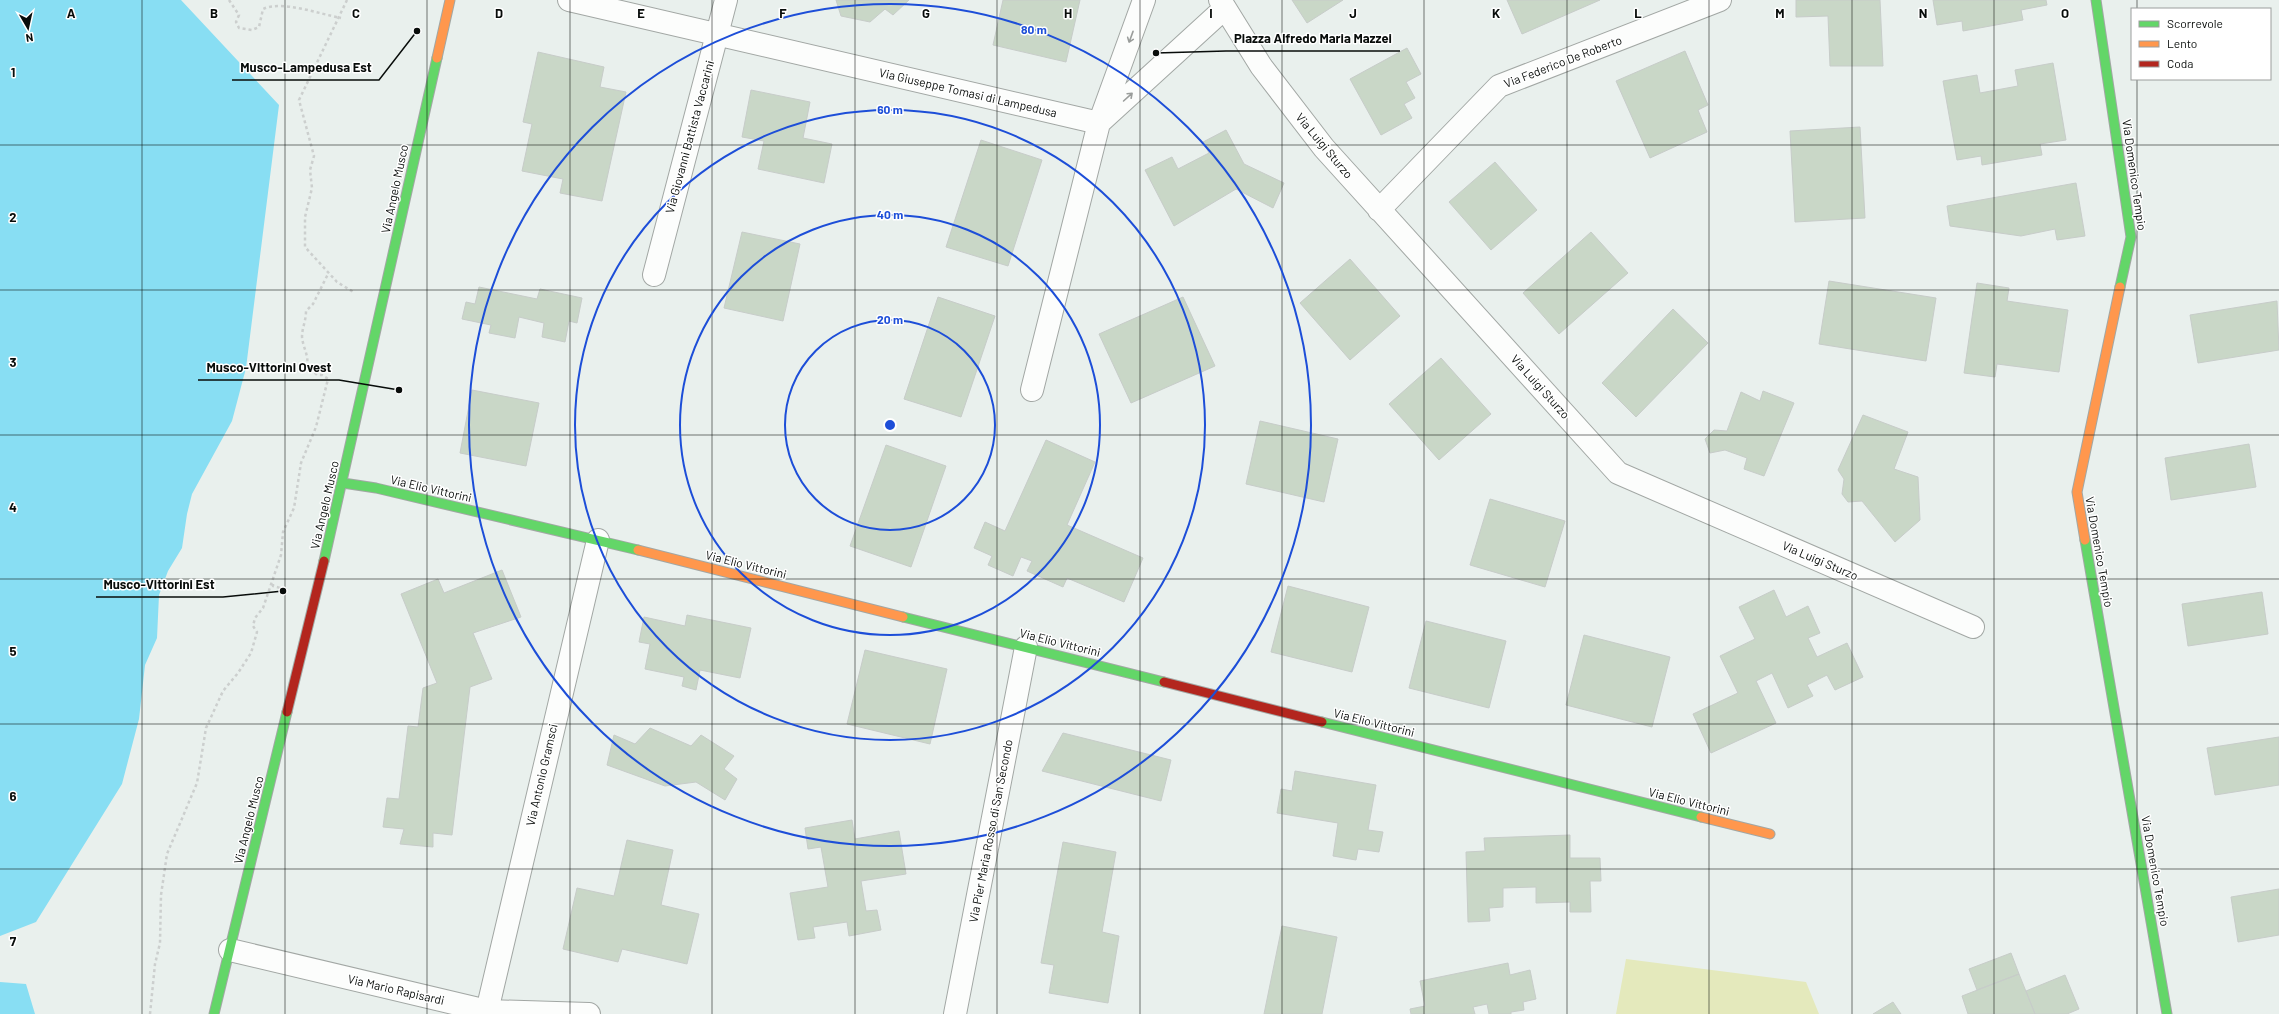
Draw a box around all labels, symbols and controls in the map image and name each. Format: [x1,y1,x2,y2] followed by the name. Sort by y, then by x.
[67,5,76,21] text: A
[210,5,218,21] text: B
[352,5,360,21] text: C
[495,5,503,21] text: D
[637,5,645,21] text: E
[779,5,787,21] text: F
[922,5,930,21] text: G
[1064,5,1072,21] text: H
[1209,5,1213,21] text: I
[1349,5,1357,21] text: J
[1492,5,1500,21] text: K
[1634,5,1642,21] text: L
[1775,5,1785,21] text: M
[1919,5,1927,21] text: N
[2061,5,2069,21] text: O
[8,8,48,48] north arrow
[2131,8,2271,80] legend
[2167,16,2223,30] text: Scorrevole
[1021,22,1047,36] text: 80 m
[1226,26,1400,51] callout: Piazza Alfredo Maria Mazzei
[1126,30,1134,42] one-way arrow
[1234,30,1392,46] text: Piazza Alfredo Maria Mazzei
[25,31,34,45] text: N
[1502,32,1624,90] street label: Via Federico De Roberto
[2167,36,2197,50] text: Lento
[232,55,379,80] callout: Musco-Lampedusa Est
[2167,56,2194,70] text: Coda
[240,59,372,75] text: Musco-Lampedusa Est
[662,59,716,215] street label: Via Giovanni Battista Vaccarini
[11,64,15,80] text: 1
[878,65,1059,119] street label: Via Giuseppe Tomasi di Lampedusa
[1123,92,1133,101] one-way arrow
[877,102,903,116] text: 60 m
[1293,110,1356,181] street label: Via Luigi Sturzo
[2120,118,2150,231] street label: Via Domenico Tempio
[378,143,410,234] street label: Via Angelo Musco
[877,207,903,221] text: 40 m
[9,209,17,225] text: 2
[877,312,903,326] text: 20 m
[1508,352,1573,421] street label: Via Luigi Sturzo
[9,354,17,370] text: 3
[198,355,339,380] callout: Musco-Vittorini Ovest
[207,359,332,375] text: Musco-Vittorini Ovest
[883,418,897,432] centre of rings
[307,459,341,550] street label: Via Angelo Musco
[389,472,473,504] street label: Via Elio Vittorini
[2083,495,2117,608] street label: Via Domenico Tempio
[9,499,17,515] text: 4
[1780,538,1860,582] street label: Via Luigi Sturzo
[704,547,788,581] street label: Via Elio Vittorini
[96,572,223,597] callout: Musco-Vittorini Est
[103,576,215,592] text: Musco-Vittorini Est
[1018,625,1102,659] street label: Via Elio Vittorini
[9,643,17,659] text: 5
[1332,705,1416,739] street label: Via Elio Vittorini
[522,722,560,827] street label: Via Antonio Gramsci
[965,738,1015,924] street label: Via Pier Maria Rosso di San Secondo
[230,774,266,865] street label: Via Angelo Musco
[1647,784,1731,818] street label: Via Elio Vittorini
[10,788,17,804] text: 6
[2139,814,2173,927] street label: Via Domenico Tempio
[10,933,17,949] text: 7
[347,971,446,1007] street label: Via Mario Rapisardi

